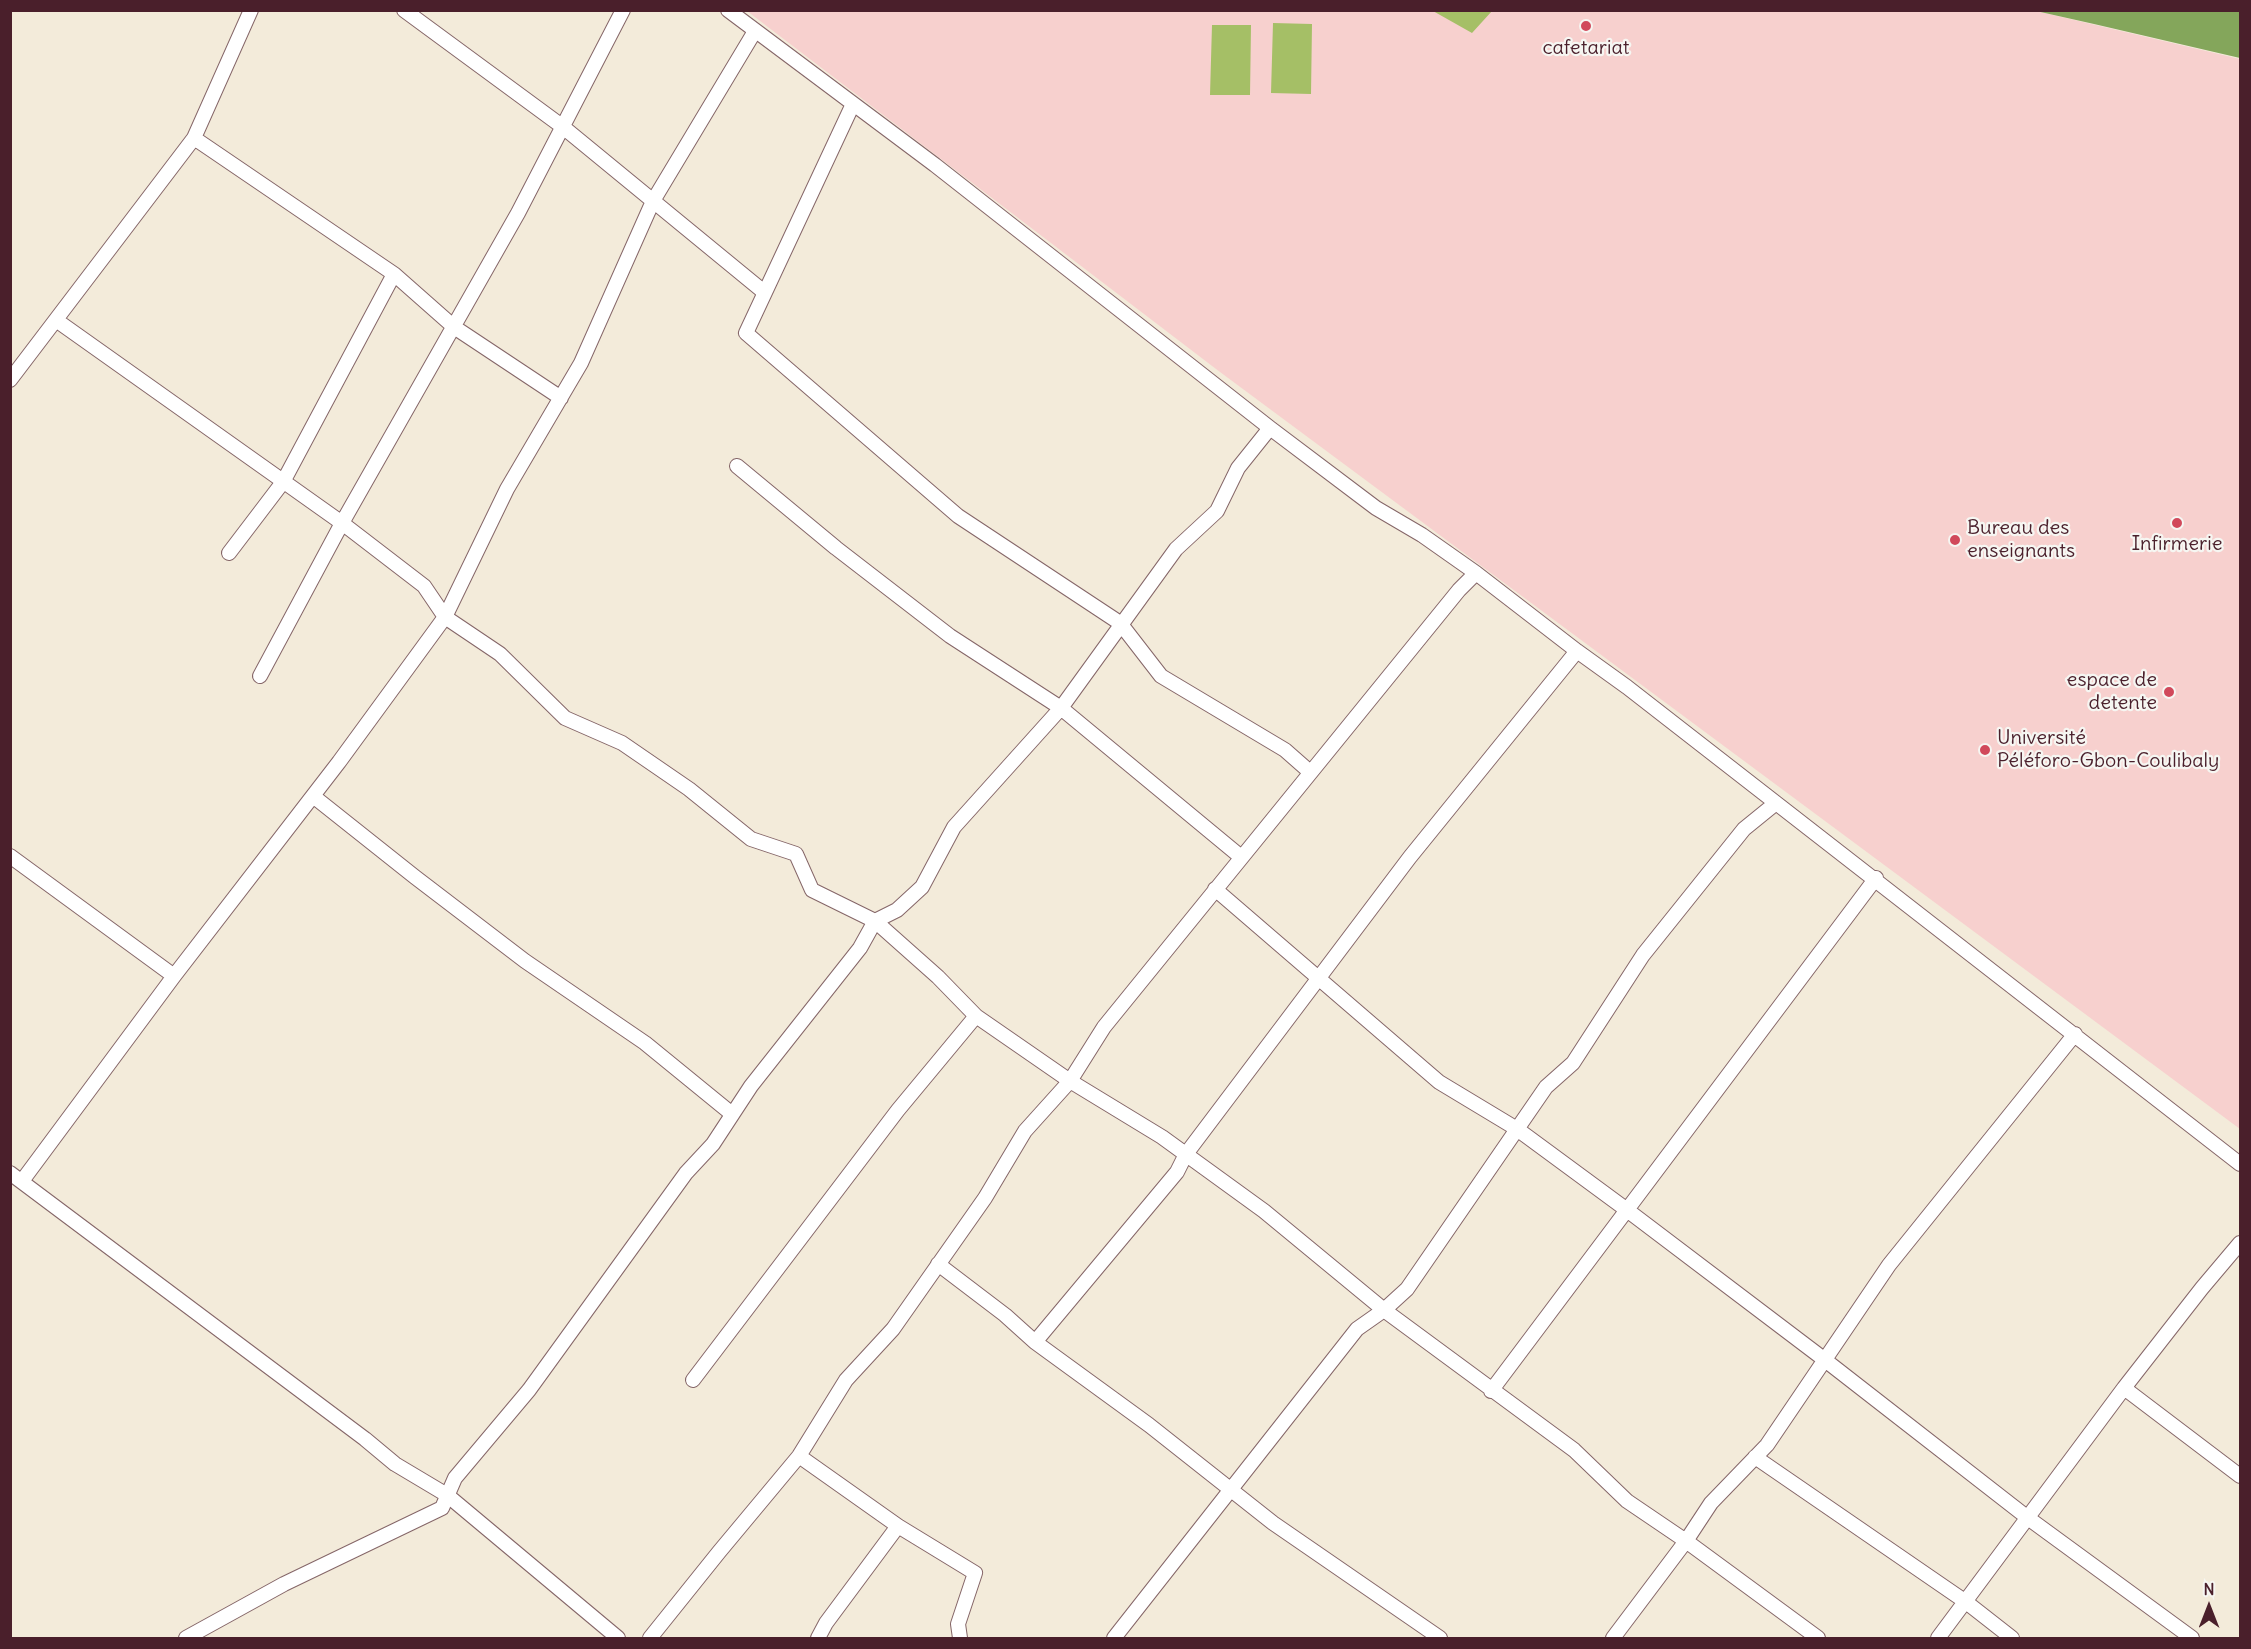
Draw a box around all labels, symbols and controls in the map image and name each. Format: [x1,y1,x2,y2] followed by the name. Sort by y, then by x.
[1579,19,1593,33] marker: cafetariat
[1542,36,1630,60] place label: cafetariat
[1967,516,2075,563] place label: Bureau des enseignants
[2170,516,2184,530] marker: Infirmerie
[2132,532,2222,556] place label: Infirmerie
[1948,533,1962,547] marker: Bureau des enseignants
[2067,668,2157,715] place label: espace de detente
[2162,685,2176,699] marker: espace de detente
[1997,726,2219,773] place label: Université Péléforo-Gbon-Coulibaly
[1978,743,1992,757] marker: Université Péléforo-Gbon-Coulibaly
[2179,1577,2239,1637] north arrow
[2203,1579,2215,1599] text: N

